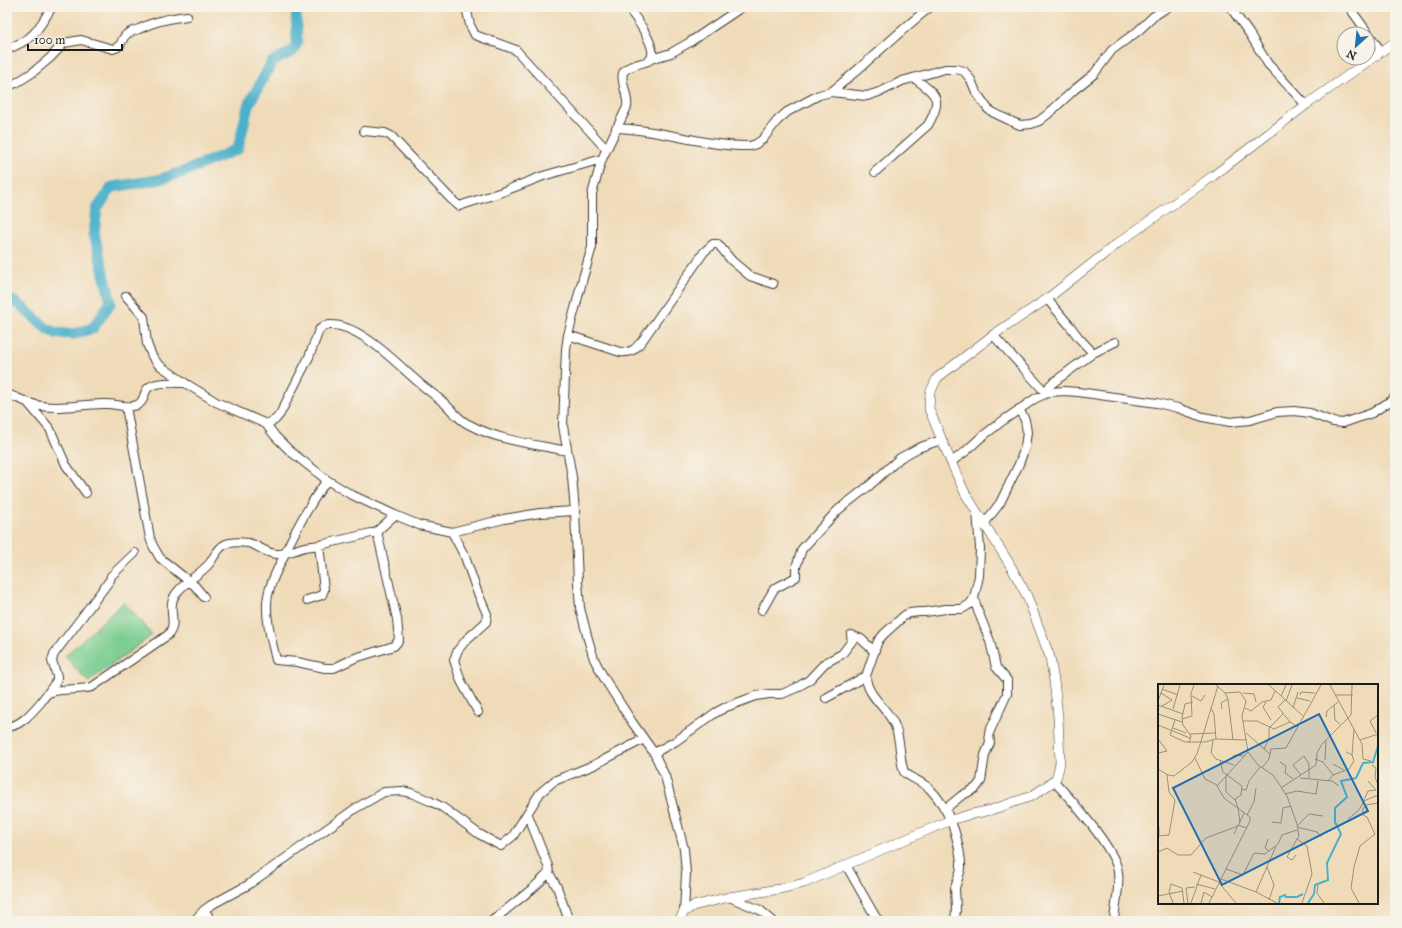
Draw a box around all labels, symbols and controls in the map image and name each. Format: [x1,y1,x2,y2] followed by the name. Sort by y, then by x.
[28,26,122,52] scale bar
[1336,26,1376,66] north arrow
[34,33,65,47] text: 100 m
[1344,46,1359,62] text: N
[1158,684,1378,904] inset map

